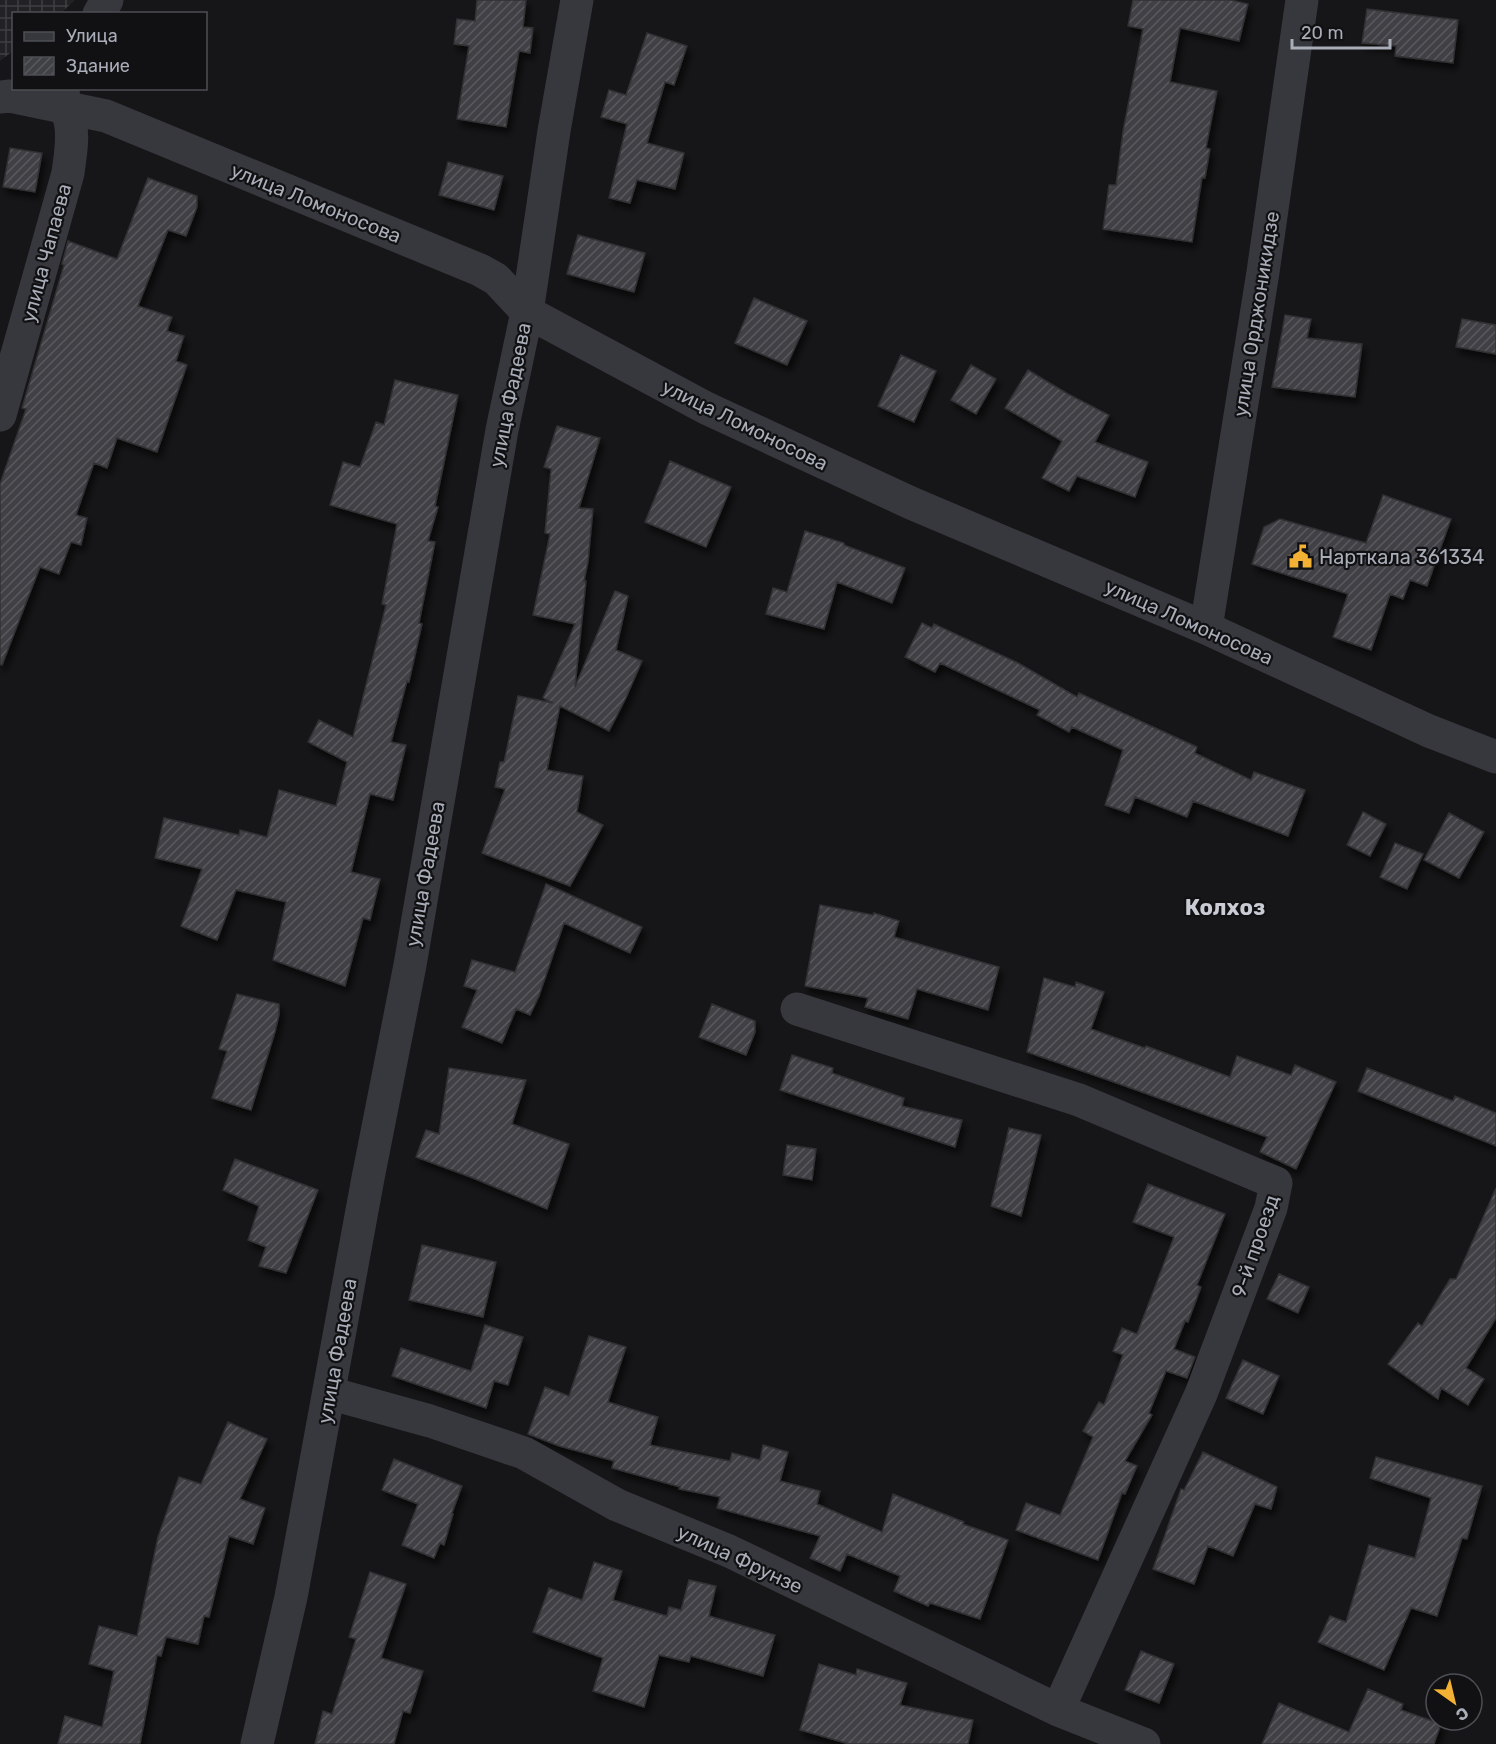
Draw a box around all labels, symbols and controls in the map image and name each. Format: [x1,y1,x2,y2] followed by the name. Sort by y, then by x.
[12,12,207,90] legend
[1292,12,1390,50] scale bar
[1301,22,1343,44] text: 20 m
[66,25,118,47] text: Улица
[66,55,130,77] text: Здание
[227,158,405,248] street label: улица Ломоносова
[16,181,76,325] street label: улица Чапаева
[1228,209,1284,419] street label: улица Орджоникидзе
[484,320,536,470] street label: улица Фадеева
[658,374,832,476] street label: улица Ломоносова
[1288,544,1314,570] public building icon: Нарткала 361334
[1319,545,1484,569] place label: Нарткала 361334
[1101,574,1277,670] street label: улица Ломоносова
[400,799,450,949] street label: улица Фадеева
[1185,894,1265,921] district label: Колхоз
[1226,1192,1284,1300] street label: 9-й проезд
[312,1276,362,1426] street label: улица Фадеева
[673,1519,807,1599] street label: улица Фрунзе
[1424,1672,1484,1732] north arrow
[1452,1703,1472,1725] text: С

